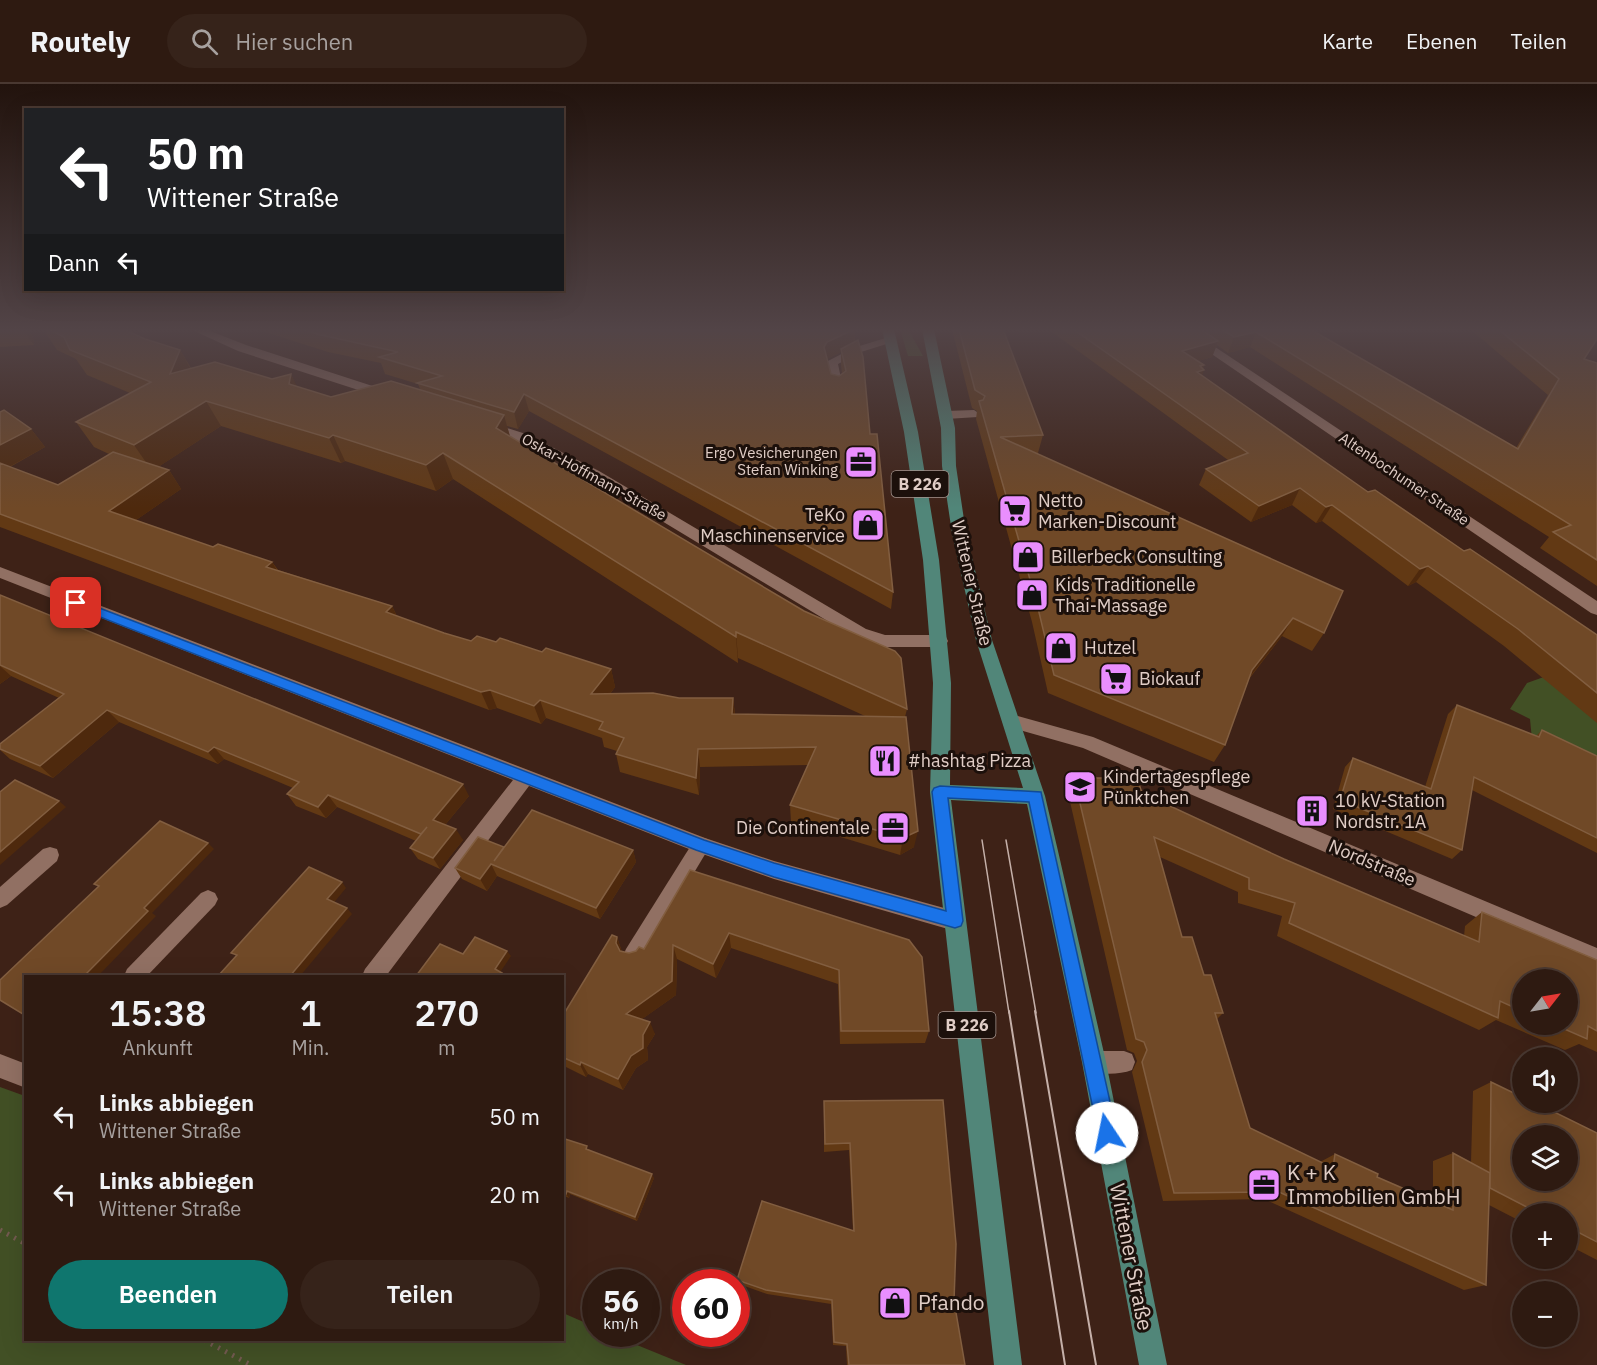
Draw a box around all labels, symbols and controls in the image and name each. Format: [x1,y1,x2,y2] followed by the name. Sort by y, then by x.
[167,14,587,68] search box
[30,23,131,60] text: Routely
[188,25,221,58] icon: search
[236,27,353,56] text: Hier suchen
[1322,27,1373,55] text: Karte
[1406,27,1477,55] text: Ebenen
[1510,27,1567,55] text: Teilen
[147,126,245,181] text: 50 m
[48,132,126,210] icon: left
[147,179,339,214] text: Wittener Straße
[112,246,145,279] icon: left
[48,248,100,277] text: Dann
[1336,428,1473,529] street label: Altenbochumer Straße
[518,429,670,524] street label: Oskar-Hoffmann-Straße
[705,443,838,479] place label: Ergo Vesicherungen Stefan Winking
[843,444,879,480] office icon: Ergo Vesicherungen Stefan Winking
[892,471,948,497] road number: B 226
[1038,489,1176,533] place label: Netto Marken-Discount
[997,493,1033,529] supermarket icon: Netto Marken-Discount
[700,503,845,547] place label: TeKo Maschinenservice
[850,507,886,543] shop icon: TeKo Maschinenservice
[947,518,998,648] street label: Wittener Straße
[1010,539,1046,575] shop icon: Billerbeck Consulting
[1051,545,1223,568] place label: Billerbeck Consulting
[1055,573,1196,617] place label: Kids Traditionelle Thai-Massage
[50,577,101,628] pin
[1014,577,1050,613] shop icon: Kids Traditionelle Thai-Massage
[59,586,92,619] icon: arrive
[1043,630,1079,666] shop icon: Hutzel
[1084,636,1136,659] place label: Hutzel
[1098,661,1134,697] supermarket icon: Biokauf
[1139,667,1201,690] place label: Biokauf
[867,743,903,779] restaurant icon: #hashtag Pizza
[908,749,1031,772] place label: #hashtag Pizza
[1103,765,1250,809] place label: Kindertagespflege Pünktchen
[1062,769,1098,805] school or university icon: Kindertagespflege Pünktchen
[1335,789,1445,833] place label: 10 kV-Station Nordstr. 1A
[1294,793,1330,829] building icon: 10 kV-Station Nordstr. 1A
[875,810,911,846] office icon: Die Continentale
[736,816,870,839] place label: Die Continentale
[1325,834,1419,891] street label: Nordstraße
[1512,969,1578,1035] north arrow
[1512,969,1578,1347] map controls
[109,989,207,1036] text: 15:38
[300,989,321,1036] text: 1
[414,989,479,1036] text: 270
[938,1012,996,1038] road number: B 226
[122,1034,193,1061] text: Ankunft
[292,1034,330,1061] text: Min.
[438,1034,456,1061] text: m
[1512,1047,1578,1113] button: sound
[99,1088,254,1117] text: Links abbiegen
[48,1100,81,1133] icon: left
[1075,1101,1139,1165] position arrow
[489,1102,540,1131] text: 50 m
[99,1117,241,1144] text: Wittener Straße
[1512,1125,1578,1191] button: layers
[1287,1158,1461,1210] place label: K + K Immobilien GmbH
[99,1166,254,1195] text: Links abbiegen
[1246,1167,1282,1203] office icon: K + K Immobilien GmbH
[48,1178,81,1211] icon: left
[489,1180,540,1209] text: 20 m
[1104,1181,1160,1333] street label: Wittener Straße
[99,1195,241,1222] text: Wittener Straße
[1512,1203,1578,1269] button: +
[48,1260,288,1329] button: Beenden
[300,1260,540,1329] button: Teilen
[672,1269,750,1347] speed limit sign: 60
[603,1281,639,1320] text: 56
[1512,1281,1578,1347] button: −
[877,1285,913,1321] shop icon: Pfando
[918,1288,985,1316] place label: Pfando
[603,1314,639,1333] text: km/h

